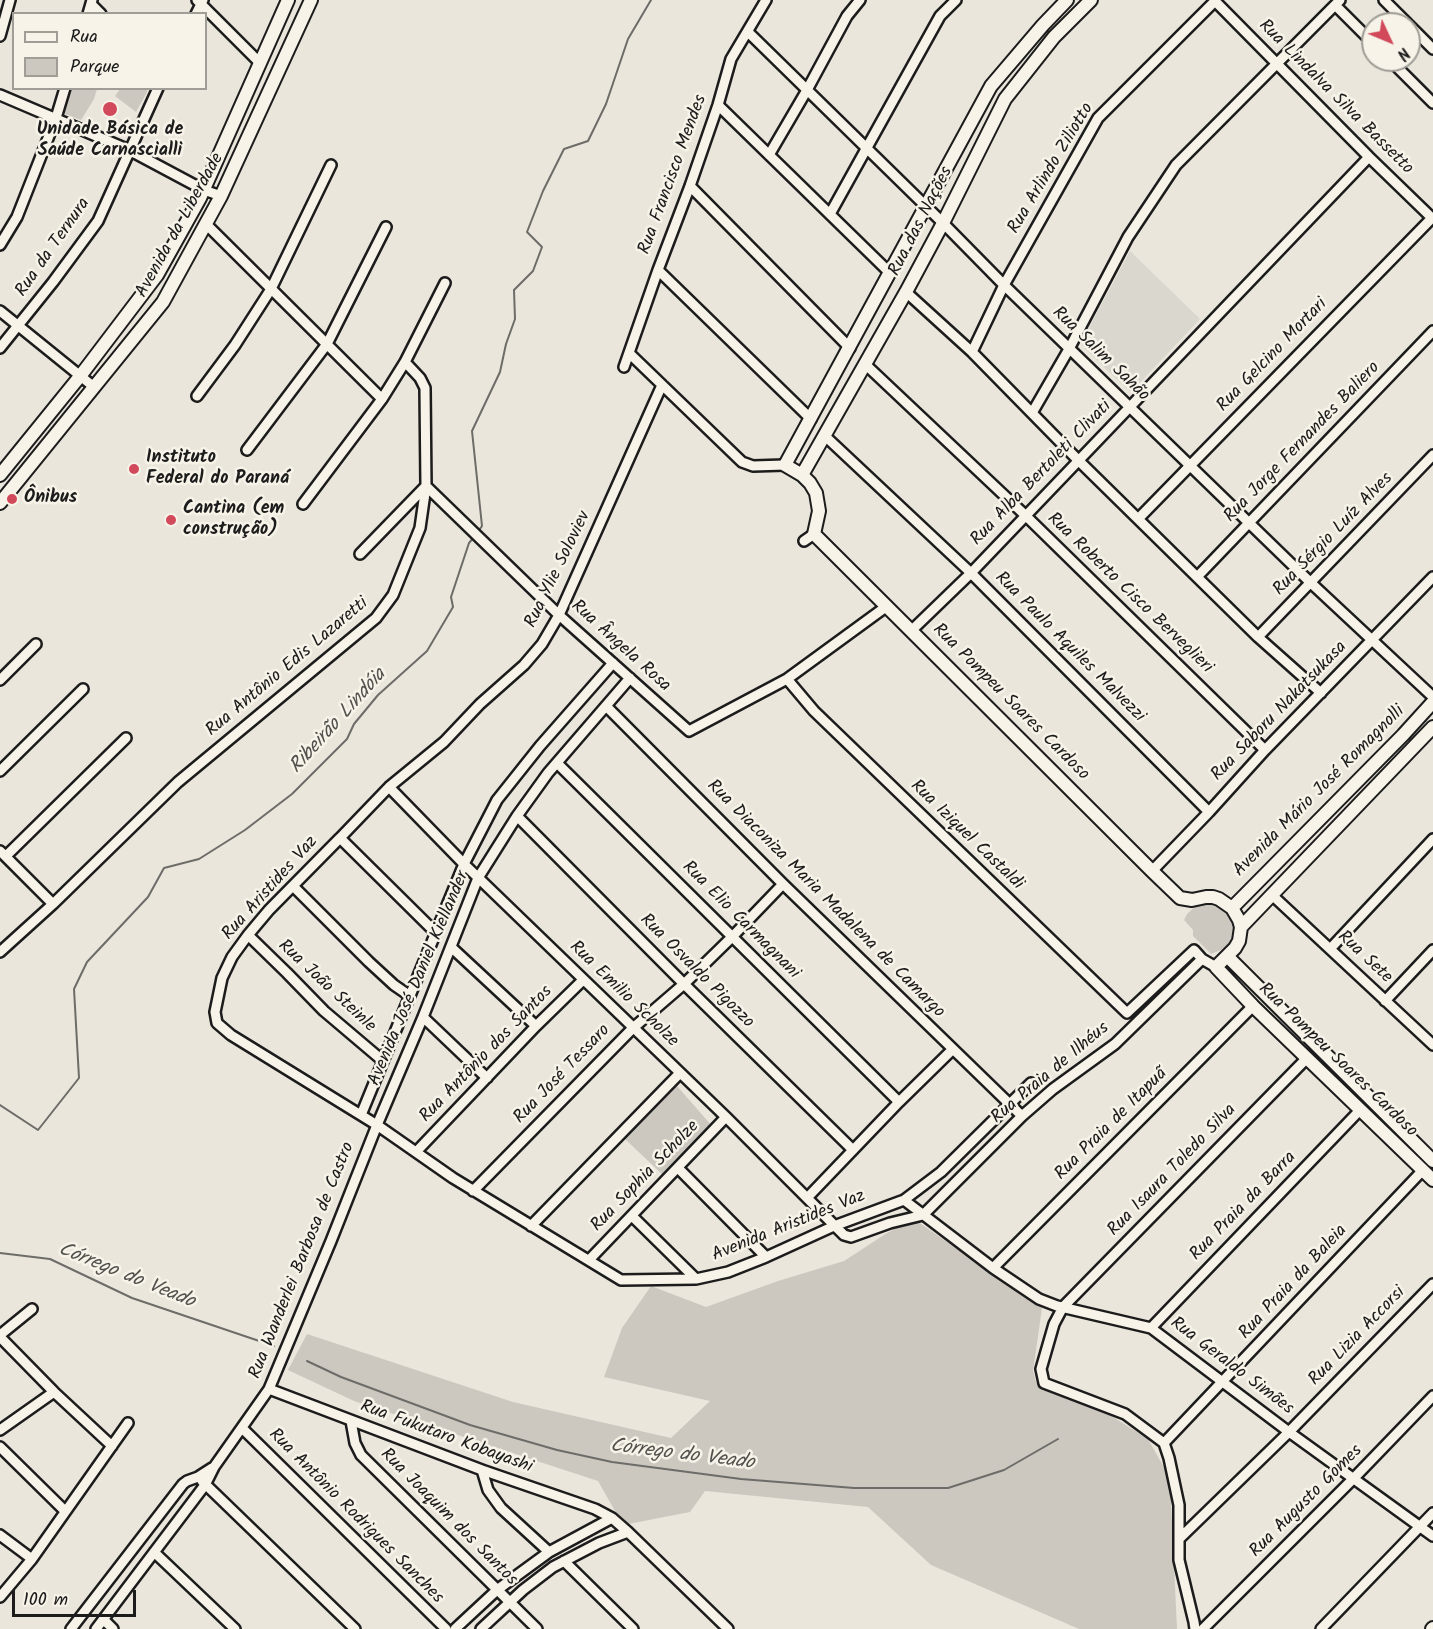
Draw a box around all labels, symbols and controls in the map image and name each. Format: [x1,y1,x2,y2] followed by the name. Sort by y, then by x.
[12,12,207,90] legend
[1361,12,1421,72] north arrow
[1253,16,1417,180] street label: Rua Lindalva Silva Bassetto
[70,23,98,52] text: Rua
[1390,41,1415,66] text: N
[70,53,119,82] text: Parque
[635,92,713,258] street label: Rua Francisco Mendes
[101,100,119,118] marker: Unidade Básica de Saúde Carnascialli
[1004,100,1100,238] street label: Rua Arlindo Ziliotto
[37,120,183,162] place label: Unidade Básica de Saúde Carnascialli
[132,150,230,302] street label: Avenida da Liberdade
[885,164,959,280] street label: Rua das Nações
[12,194,96,302] street label: Rua da Ternura
[1213,295,1333,417] street label: Rua Gelcino Mortari
[1047,303,1153,407] street label: Rua Salim Sahão
[1221,358,1385,528] street label: Rua Jorge Fernandes Baliero
[967,397,1117,551] street label: Rua Alba Bertoleti Clivati
[146,448,289,490] place label: Instituto Federal do Paraná
[127,462,141,476] marker: Instituto Federal do Paraná
[1270,469,1398,601] street label: Rua Sérgio Luíz Alves
[24,488,77,510] place label: Ônibus
[5,492,19,506] marker: Ônibus
[183,499,284,542] place label: Cantina (em construção)
[521,508,597,632] street label: Rua Ylie Soloviev
[1042,509,1216,679] street label: Rua Roberto Cisco Berveglieri
[164,513,178,527] marker: Cantina (em construção)
[989,568,1149,728] street label: Rua Paulo Aquiles Malvezzi
[202,594,374,742] street label: Rua Antônio Edis Lazaretti
[566,597,674,697] street label: Rua Ângela Rosa
[927,620,1093,786] street label: Rua Pompeu Soares Cardoso
[1208,638,1352,786] street label: Rua Saboru Nakatsukasa
[285,664,393,780] water label: Ribeirão Lindóia
[1230,702,1410,882] street label: Avenida Mário José Romagnolli
[701,776,949,1024] street label: Rua Diaconiza Maria Madalena de Camargo
[905,776,1027,896] street label: Rua Iziquel Castaldi
[219,832,323,946] street label: Rua Aristides Vaz
[677,858,803,984] street label: Rua Elio Carmagnani
[365,868,475,1090] street label: Avenida José Daniel Kiellander
[634,910,758,1034] street label: Rua Osvaldo Pigozzo
[1332,927,1396,989] street label: Rua Sete
[272,936,380,1038] street label: Rua João Steinle
[564,937,682,1053] street label: Rua Emilio Scholze
[1253,979,1421,1143] street label: Rua Pompeu Soares Cardoso
[416,982,558,1128] street label: Rua Antônio dos Santos
[988,1018,1114,1130] street label: Rua Praia de Ilhéus
[510,1021,616,1129] street label: Rua José Tessaro
[1051,1064,1173,1186] street label: Rua Praia de Itapuã
[1104,1100,1242,1242] street label: Rua Isaura Toledo Silva
[587,1117,705,1237] street label: Rua Sophia Scholze
[246,1140,360,1382] street label: Rua Wanderlei Barbosa de Castro
[1186,1148,1302,1266] street label: Rua Praia da Barra
[709,1186,869,1268] street label: Avenida Aristides Vaz
[1235,1221,1353,1345] street label: Rua Praia da Baleia
[54,1239,198,1315] water label: Córrego do Veado
[1305,1283,1411,1391] street label: Rua Lizia Accorsi
[1165,1313,1297,1421] street label: Rua Geraldo Simões
[357,1397,535,1479] street label: Rua Fukutaro Kobayashi
[263,1425,447,1609] street label: Rua Antônio Rodrigues Sanches
[609,1435,755,1477] water label: Córrego do Veado
[1246,1441,1368,1563] street label: Rua Augusto Gomes
[375,1445,521,1591] street label: Rua Joaquim dos Santos
[15,1578,140,1616] scale bar
[23,1586,68,1615] text: 100 m

